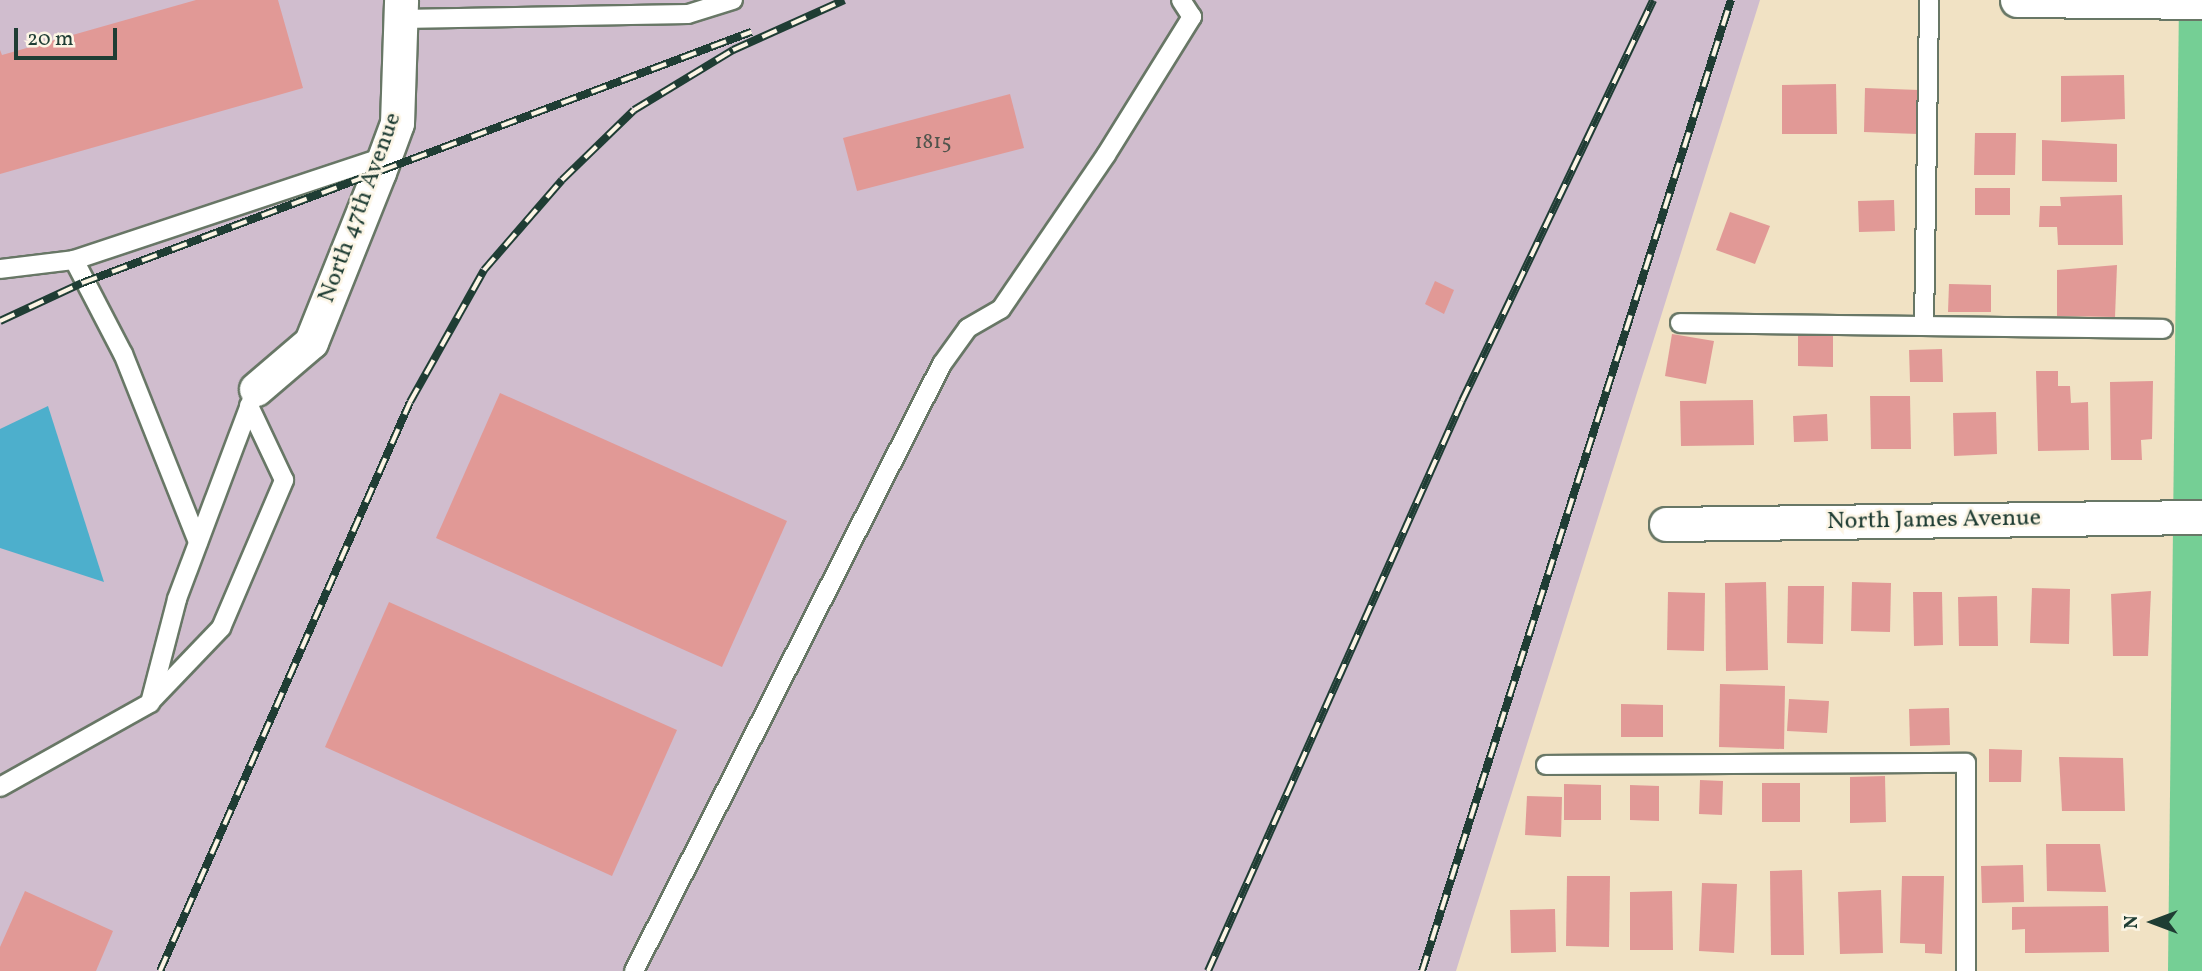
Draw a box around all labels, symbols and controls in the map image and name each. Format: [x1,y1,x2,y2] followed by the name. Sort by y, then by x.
[18,14,121,58] scale bar
[27,25,73,54] text: 20 m
[313,109,409,307] street label: North 47th Avenue
[914,130,952,156] house number: 1815
[1827,505,2041,537] street label: North James Avenue
[2118,887,2188,957] north arrow
[2119,915,2145,929] text: N

